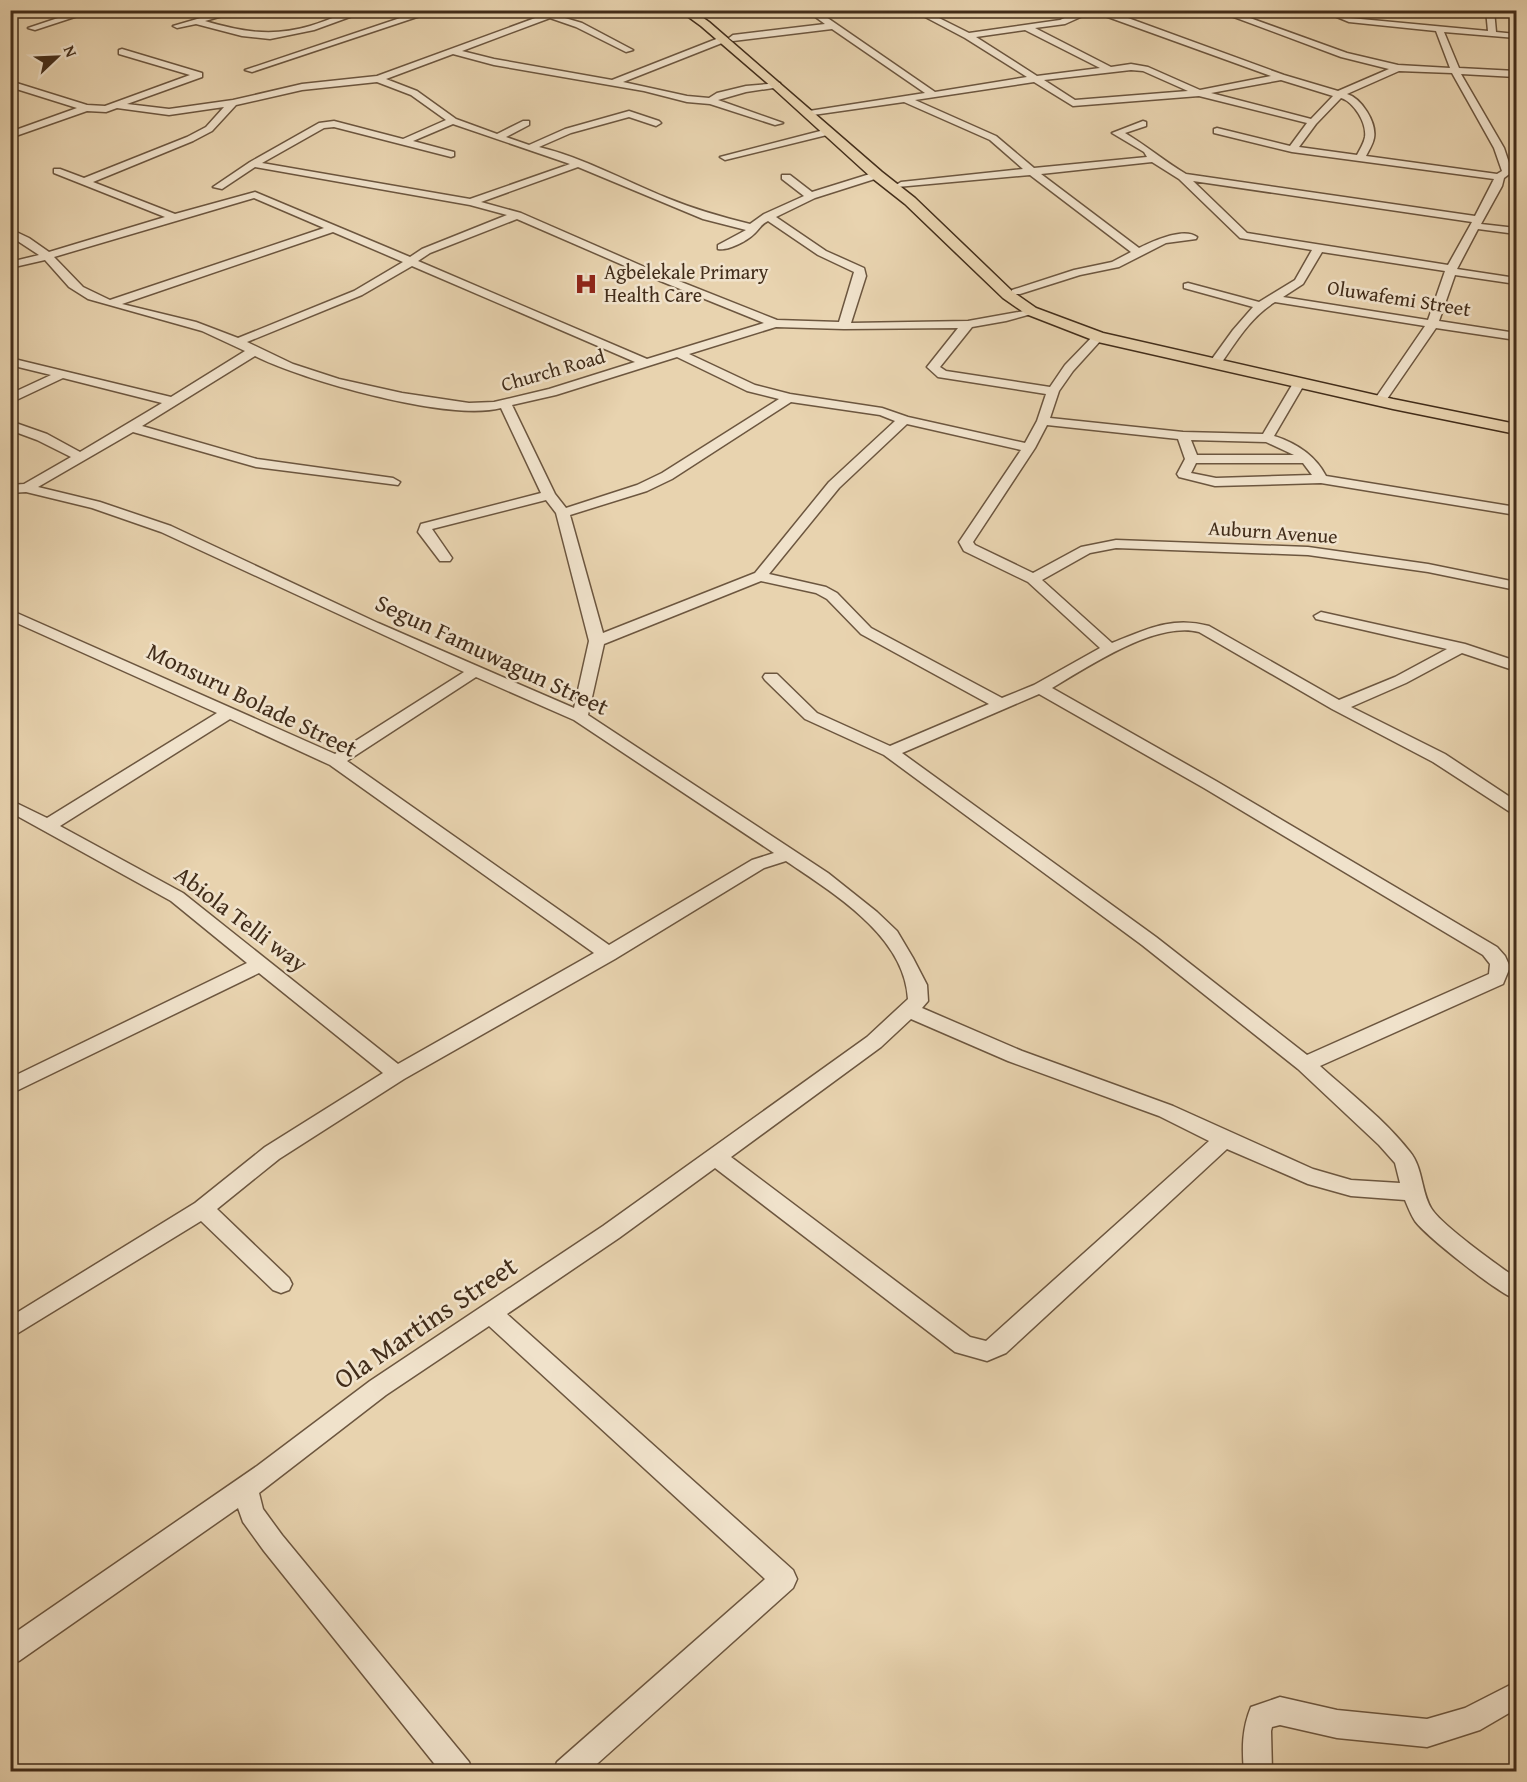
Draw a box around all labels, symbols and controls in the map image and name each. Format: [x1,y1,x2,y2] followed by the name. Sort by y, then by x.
[27,27,87,87] north arrow
[58,42,84,61] text: N
[604,257,768,309] place label: Agbelekale Primary Health Care
[573,271,599,297] hospital icon: Agbelekale Primary Health Care
[1325,272,1473,323] street label: Oluwafemi Street
[497,341,609,398] street label: Church Road
[1207,513,1339,550] street label: Auburn Avenue
[370,585,615,724] street label: Segun Famuwagun Street
[141,633,364,766] street label: Monsuru Bolade Street
[167,857,315,980] street label: Abiola Telli way
[325,1245,525,1398] street label: Ola Martins Street

